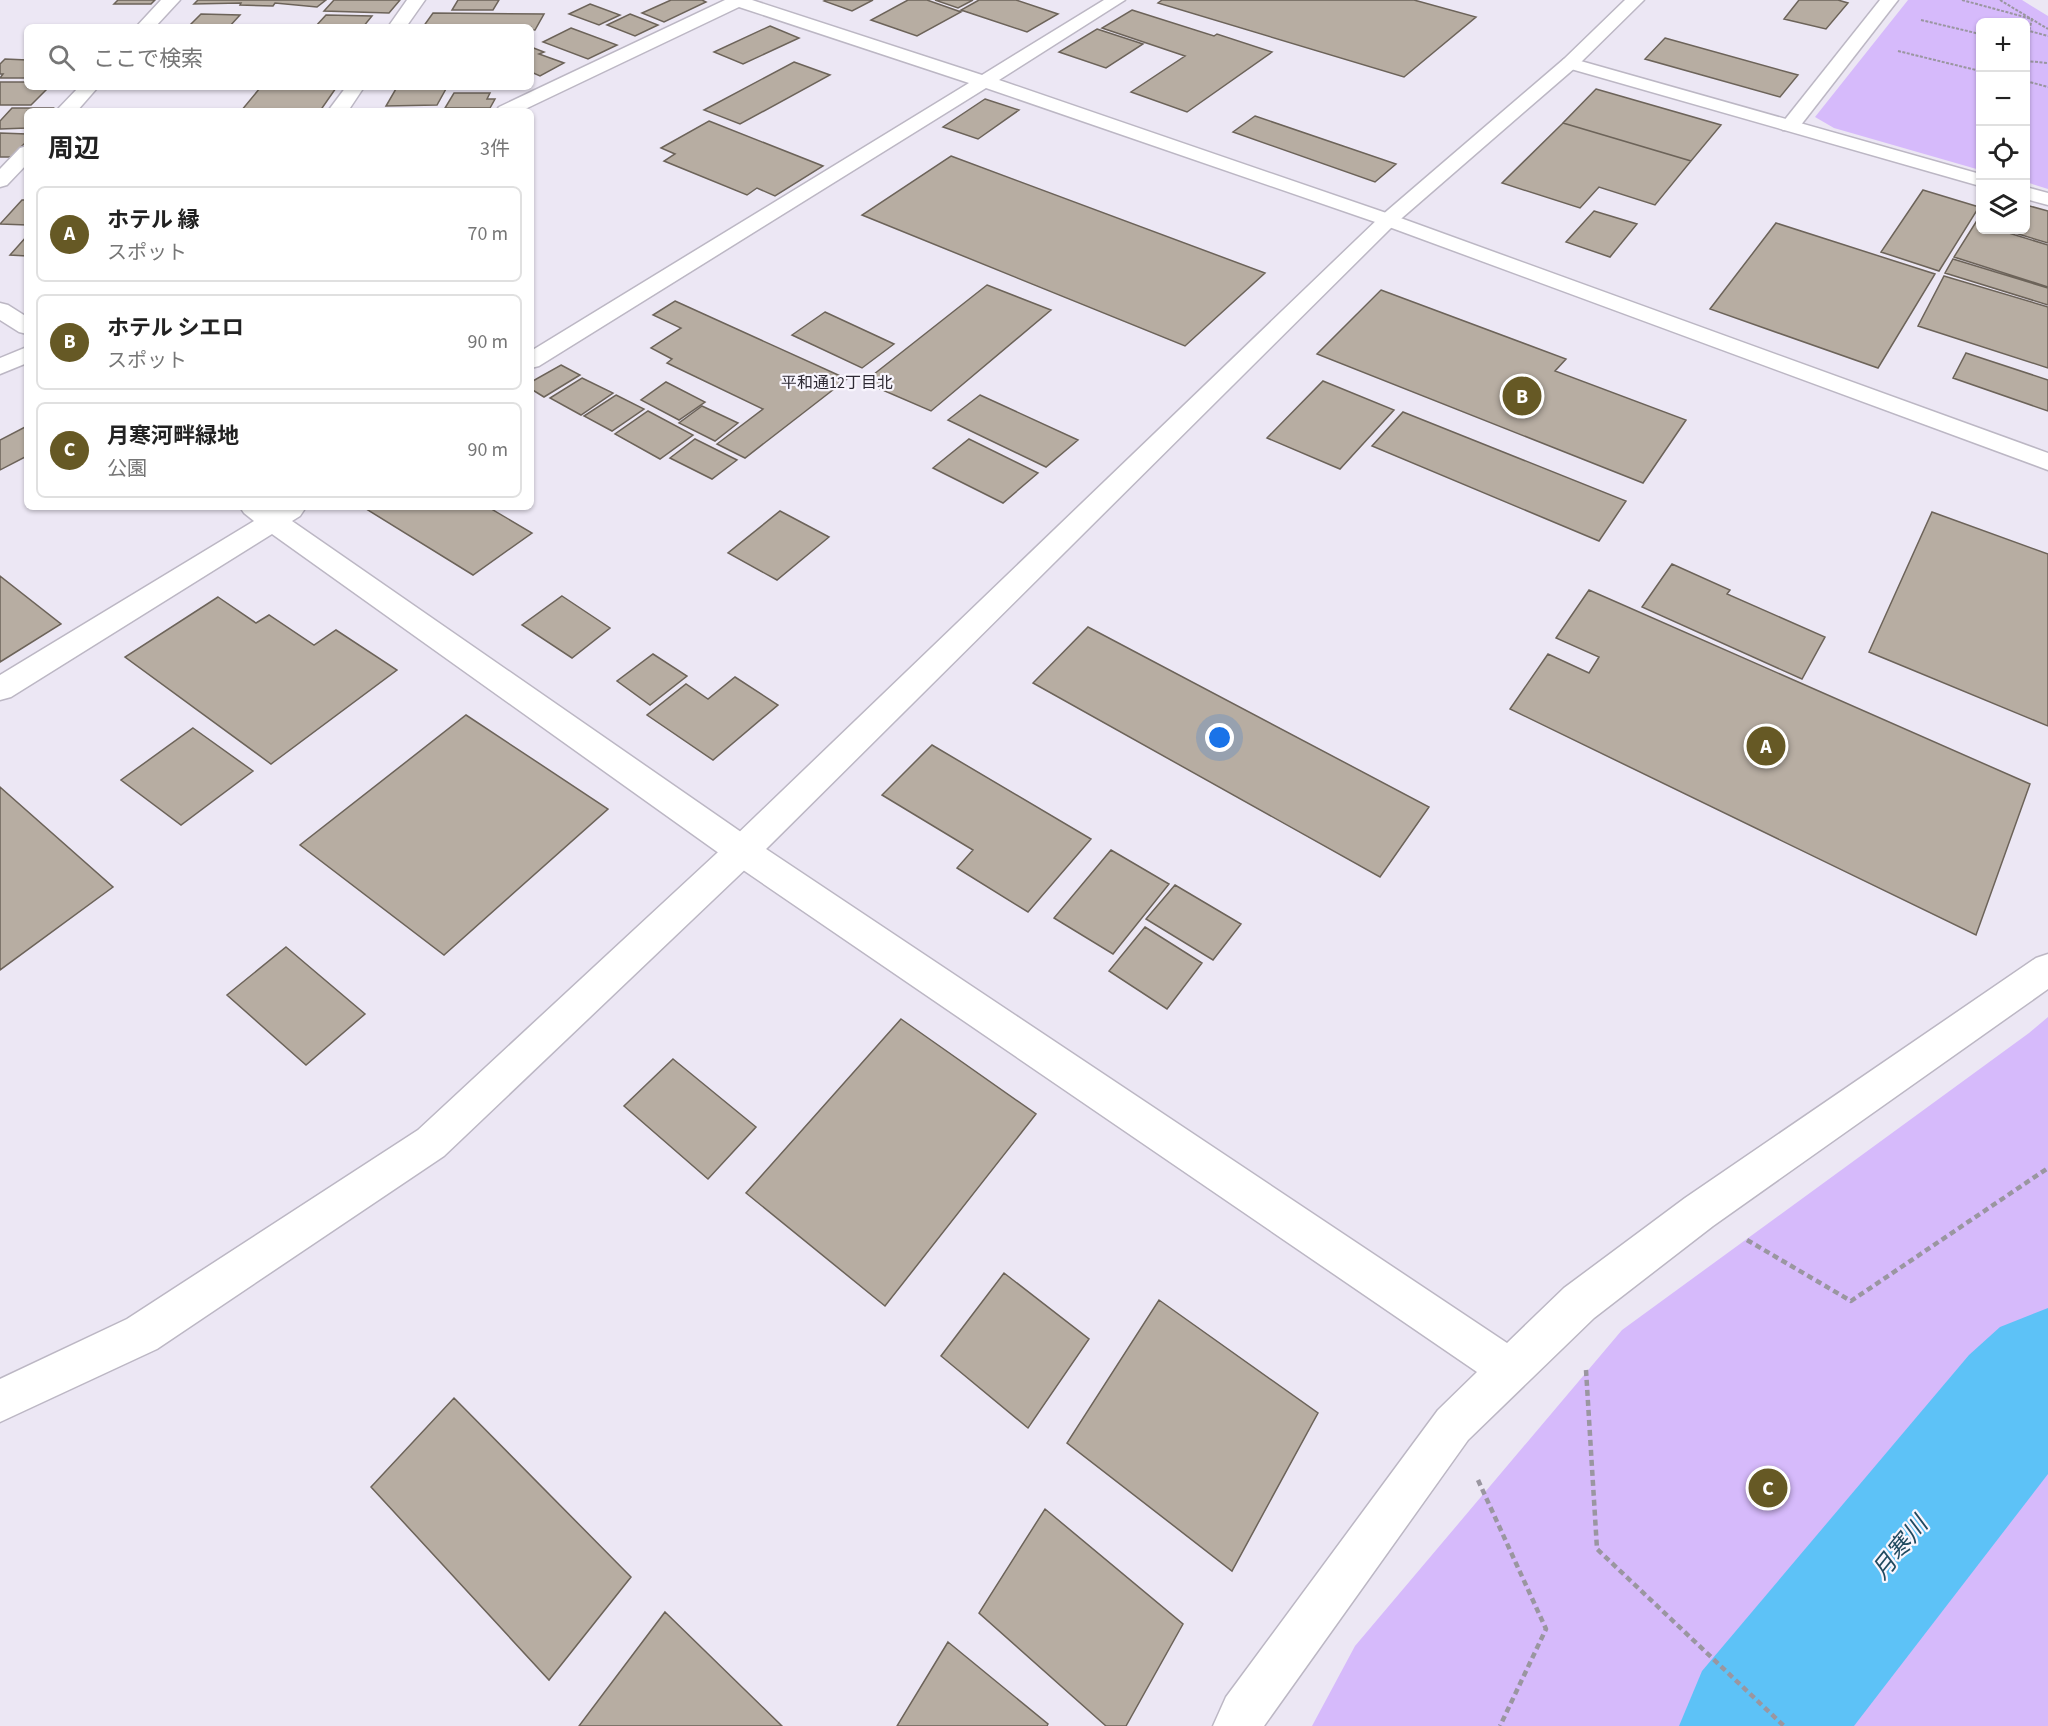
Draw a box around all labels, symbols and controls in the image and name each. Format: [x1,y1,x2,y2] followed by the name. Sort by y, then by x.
[1976,18,2030,234] map controls
[1976,18,2030,72] button: +
[24,24,534,90] search box
[45,41,78,74] icon: search
[93,43,203,75] text: ここで検索
[1976,72,2030,126] button: −
[1976,126,2030,180] button: locate
[48,130,100,167] text: 周辺
[480,135,510,163] text: 3件
[1976,180,2030,234] button: layers
[107,204,199,236] text: ホテル 縁
[64,220,75,248] text: A
[468,220,508,248] text: 70 m
[107,239,187,267] text: スポット
[107,312,243,344] text: ホテル シエロ
[63,328,76,356] text: B
[468,328,508,356] text: 90 m
[107,347,187,375] text: スポット
[781,372,893,394] district label: 平和通12丁目北
[1502,374,1541,418] pin: B
[107,420,239,452] text: 月寒河畔緑地
[64,436,75,464] text: C
[468,436,508,464] text: 90 m
[107,455,147,483] text: 公園
[1205,723,1234,752] your location
[1746,724,1786,768] pin: A
[1748,1466,1788,1510] pin: C
[1864,1507,1938,1587] water label: 月寒川

